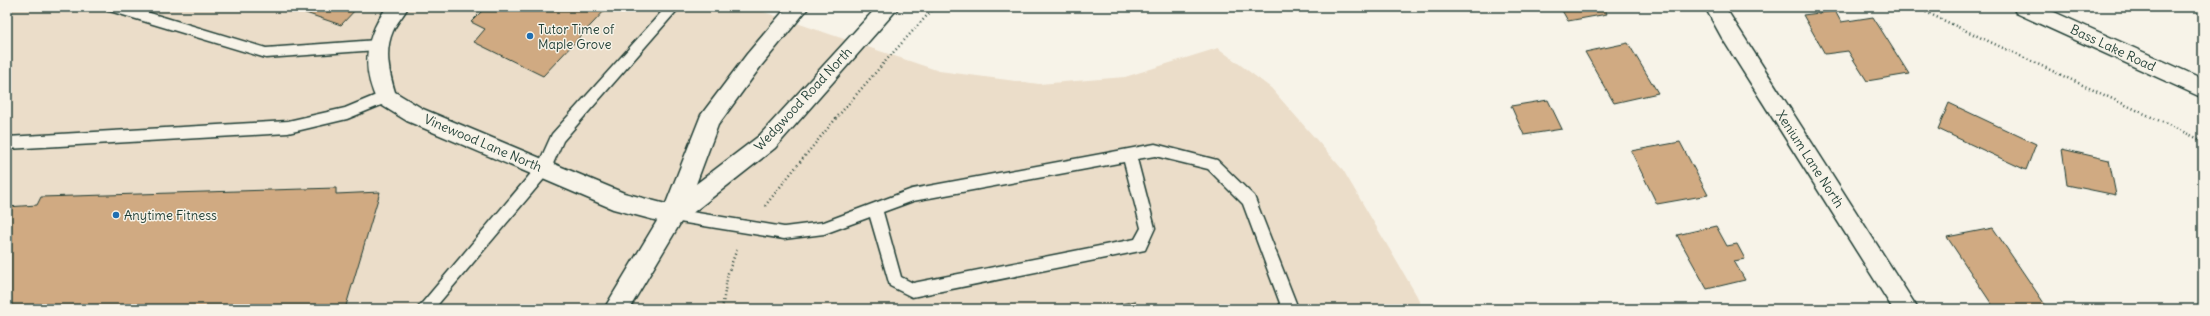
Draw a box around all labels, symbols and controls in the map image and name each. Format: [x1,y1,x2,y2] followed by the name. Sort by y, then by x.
[538,21,615,53] place label: Tutor Time of Maple Grove
[2068,21,2159,75] street label: Bass Lake Road
[525,31,535,41] marker: Tutor Time of Maple Grove
[750,43,856,154] street label: Wedgwood Road North
[1772,107,1848,211] street label: Xenium Lane North
[421,110,545,176] street label: Vinewood Lane North
[124,207,217,224] place label: Anytime Fitness
[111,210,121,220] marker: Anytime Fitness

